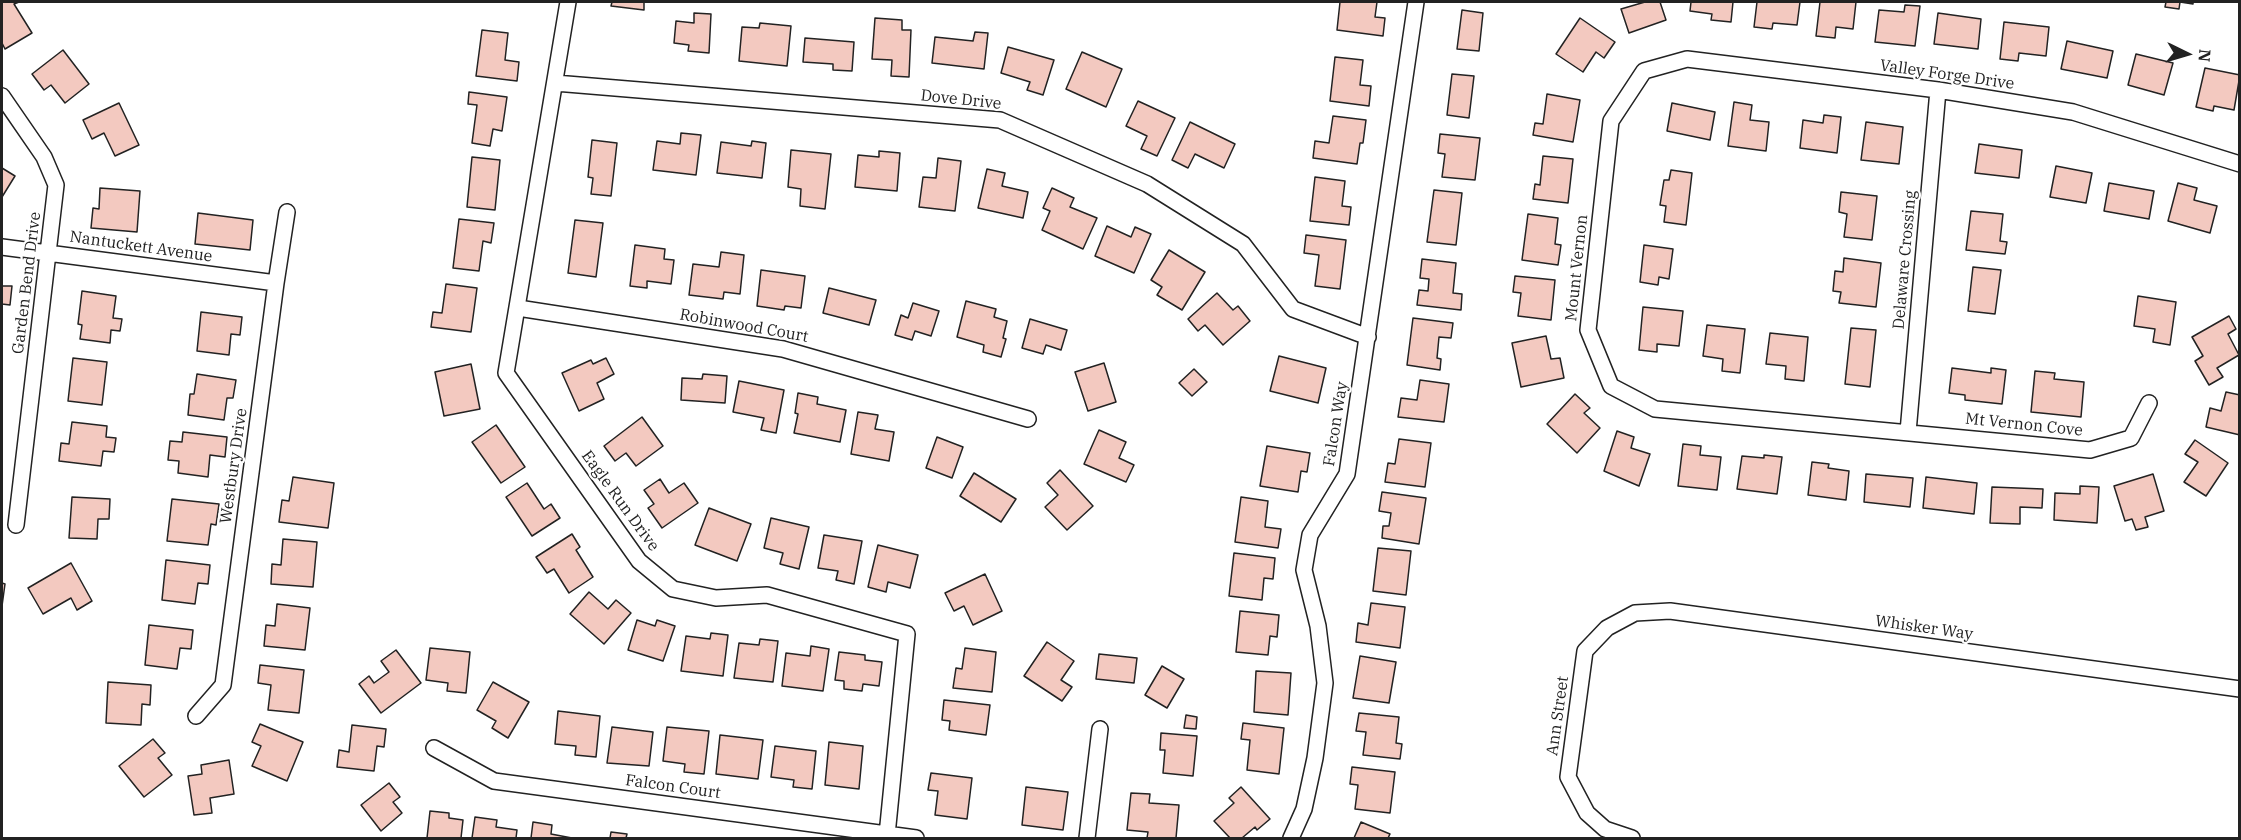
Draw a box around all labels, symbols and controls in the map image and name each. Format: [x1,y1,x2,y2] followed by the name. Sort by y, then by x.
[2157,24,2217,84] north arrow
[2194,48,2215,63] text: N
[1879,56,2015,94] street label: Valley Forge Drive
[920,86,1002,114] street label: Dove Drive
[1889,190,1921,330] street label: Delaware Crossing
[9,211,45,355] street label: Garden Bend Drive
[1562,214,1592,322] street label: Mount Vernon
[68,227,214,267] street label: Nantuckett Avenue
[678,305,810,347] street label: Robinwood Court
[1320,380,1352,468] street label: Falcon Way
[216,407,252,525] street label: Westbury Drive
[1964,409,2084,441] street label: Mt Vernon Cove
[577,447,663,555] street label: Eagle Run Drive
[1874,612,1974,644] street label: Whisker Way
[1543,675,1573,757] street label: Ann Street
[624,771,722,803] street label: Falcon Court

